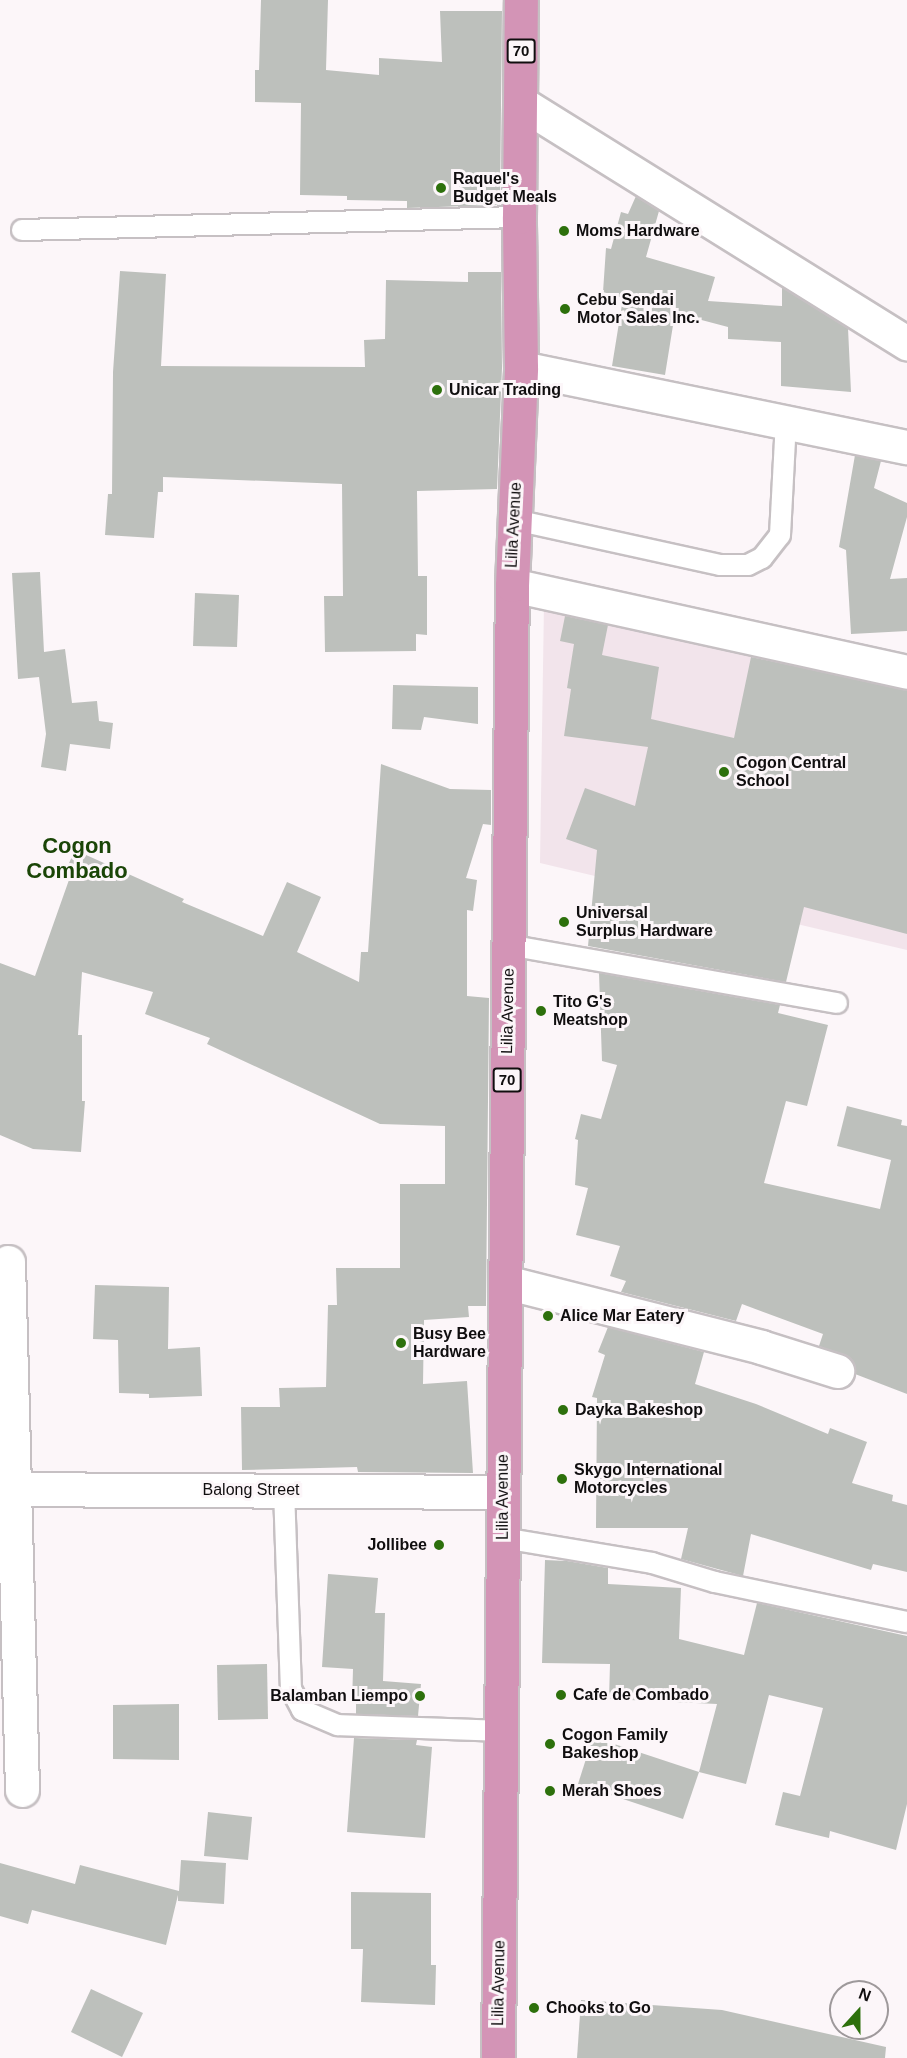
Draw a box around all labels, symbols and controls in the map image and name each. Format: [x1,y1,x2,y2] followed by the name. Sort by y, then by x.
[506,39,536,63] road number: 70
[453,169,557,207] place label: Raquel's Budget Meals
[434,181,448,195] marker: Raquel's Budget Meals
[576,221,700,241] place label: Moms Hardware
[557,224,571,238] marker: Moms Hardware
[577,290,700,328] place label: Cebu Sendai Motor Sales Inc.
[558,302,572,316] marker: Cebu Sendai Motor Sales Inc.
[449,380,561,400] place label: Unicar Trading
[430,383,444,397] marker: Unicar Trading
[502,481,526,569] street label: Lilia Avenue
[736,753,846,791] place label: Cogon Central School
[717,765,731,779] marker: Cogon Central School
[26,832,128,884] district label: Cogon Combado
[576,903,713,941] place label: Universal Surplus Hardware
[557,915,571,929] marker: Universal Surplus Hardware
[498,967,518,1055] street label: Lilia Avenue
[553,992,628,1030] place label: Tito G's Meatshop
[534,1004,548,1018] marker: Tito G's Meatshop
[492,1068,522,1092] road number: 70
[560,1306,685,1326] place label: Alice Mar Eatery
[541,1309,555,1323] marker: Alice Mar Eatery
[413,1324,486,1362] place label: Busy Bee Hardware
[394,1336,408,1350] marker: Busy Bee Hardware
[575,1400,703,1420] place label: Dayka Bakeshop
[556,1403,570,1417] marker: Dayka Bakeshop
[493,1454,513,1540] street label: Lilia Avenue
[574,1460,722,1498] place label: Skygo International Motorcycles
[555,1472,569,1486] marker: Skygo International Motorcycles
[203,1480,299,1500] street label: Balong Street
[367,1535,427,1555] place label: Jollibee
[432,1538,446,1552] marker: Jollibee
[573,1685,709,1705] place label: Cafe de Combado
[270,1686,408,1706] place label: Balamban Liempo
[554,1688,568,1702] marker: Cafe de Combado
[413,1689,427,1703] marker: Balamban Liempo
[562,1725,668,1763] place label: Cogon Family Bakeshop
[543,1737,557,1751] marker: Cogon Family Bakeshop
[562,1781,662,1801] place label: Merah Shoes
[543,1784,557,1798] marker: Merah Shoes
[489,1939,509,2027] street label: Lilia Avenue
[829,1980,889,2040] north arrow
[856,1985,873,2005] text: N
[546,1998,651,2018] place label: Chooks to Go
[527,2001,541,2015] marker: Chooks to Go

